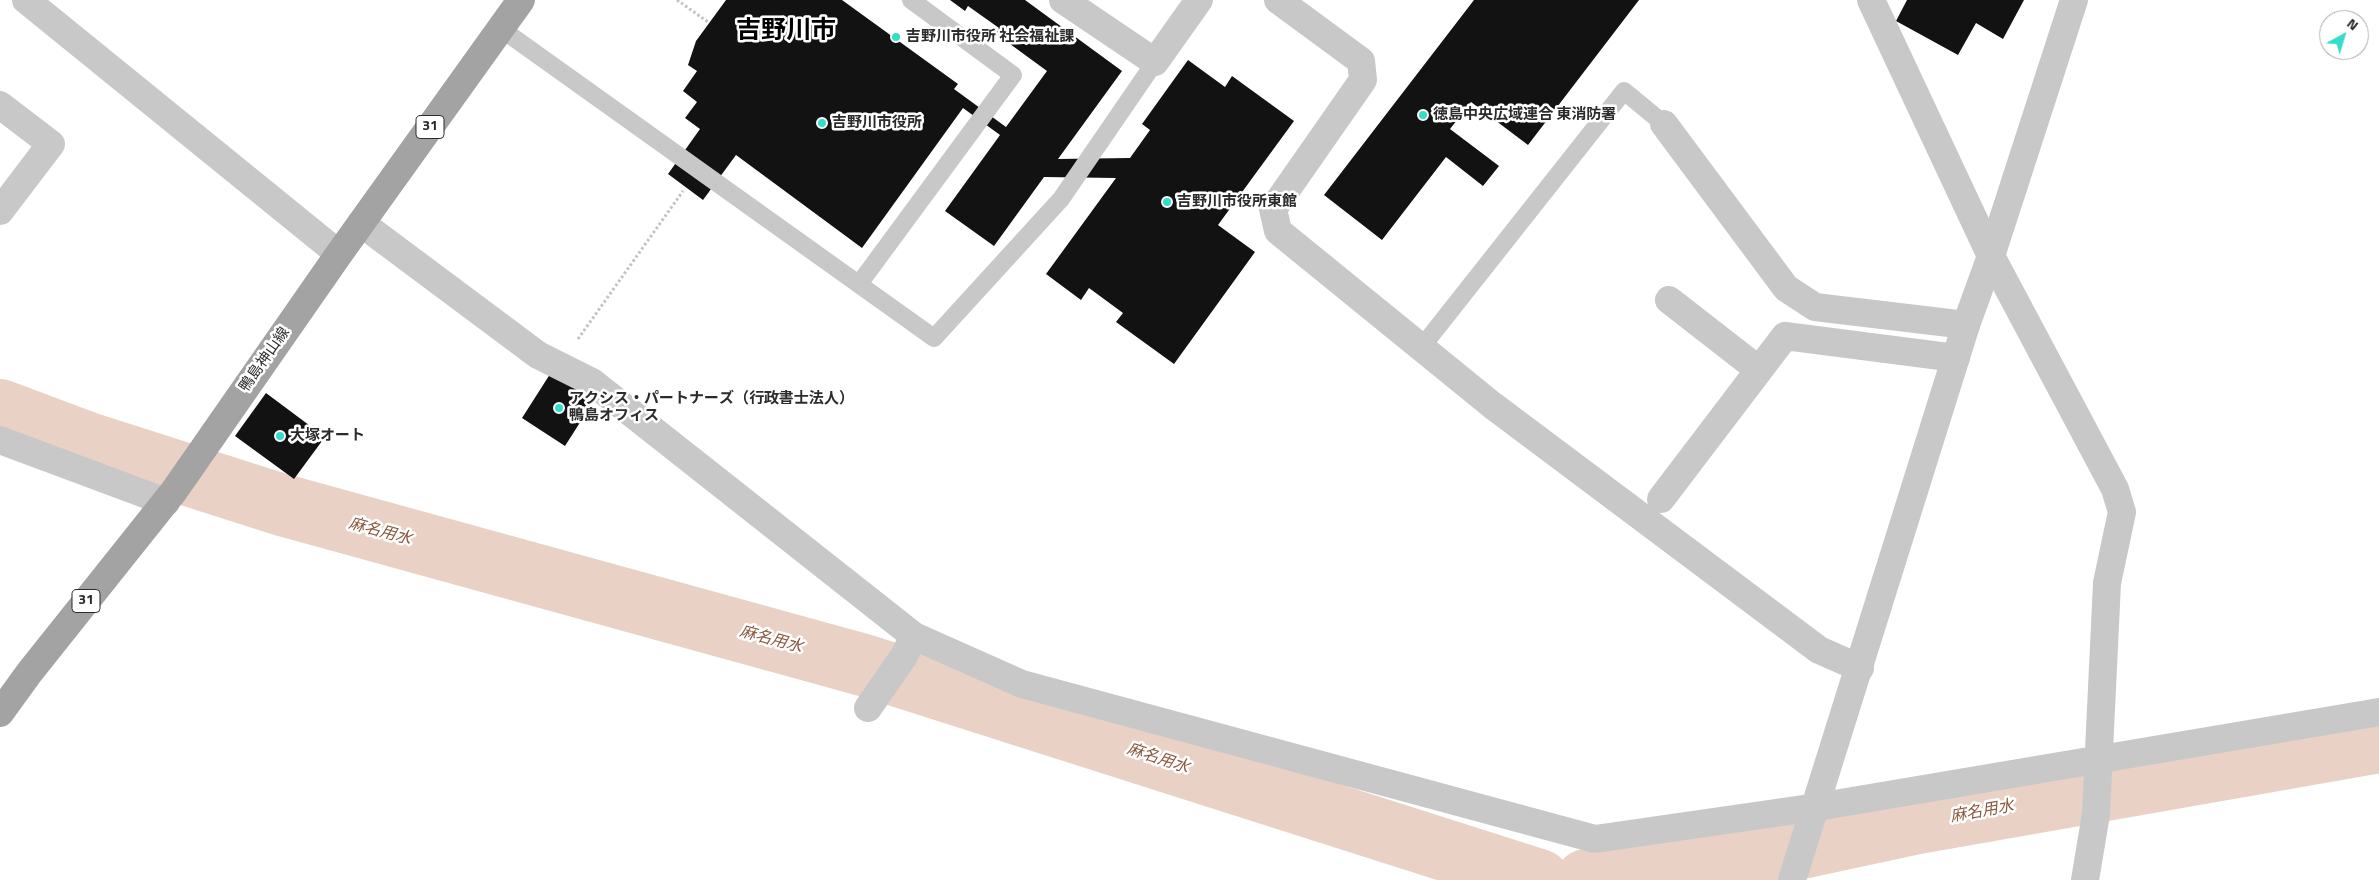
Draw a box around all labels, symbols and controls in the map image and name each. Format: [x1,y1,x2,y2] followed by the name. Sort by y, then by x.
[2319,10,2369,60] north arrow
[2343,13,2363,35] text: N
[736,17,836,47] district label: 吉野川市
[906,28,1074,46] place label: 吉野川市役所 社会福祉課
[890,31,902,43] marker: 吉野川市役所 社会福祉課
[1433,106,1616,124] place label: 徳島中央広域連合 東消防署
[1417,109,1429,121] marker: 徳島中央広域連合 東消防署
[832,114,922,132] place label: 吉野川市役所
[416,115,444,138] road number: 31
[816,117,828,129] marker: 吉野川市役所
[1177,193,1297,211] place label: 吉野川市役所東館
[1161,196,1173,208] marker: 吉野川市役所東館
[236,324,294,396] street label: 鴨島神山線
[569,390,854,425] place label: アクシス・パートナーズ（行政書士法人） 鴨島オフィス
[553,402,565,414] marker: アクシス・パートナーズ（行政書士法人） 鴨島オフィス
[290,427,365,445] place label: 大塚オート
[274,430,286,442] marker: 大塚オート
[347,514,413,550] water label: 麻名用水
[72,590,100,612] road number: 31
[738,622,804,658] water label: 麻名用水
[1125,740,1191,778] water label: 麻名用水
[1949,797,2015,827] water label: 麻名用水

